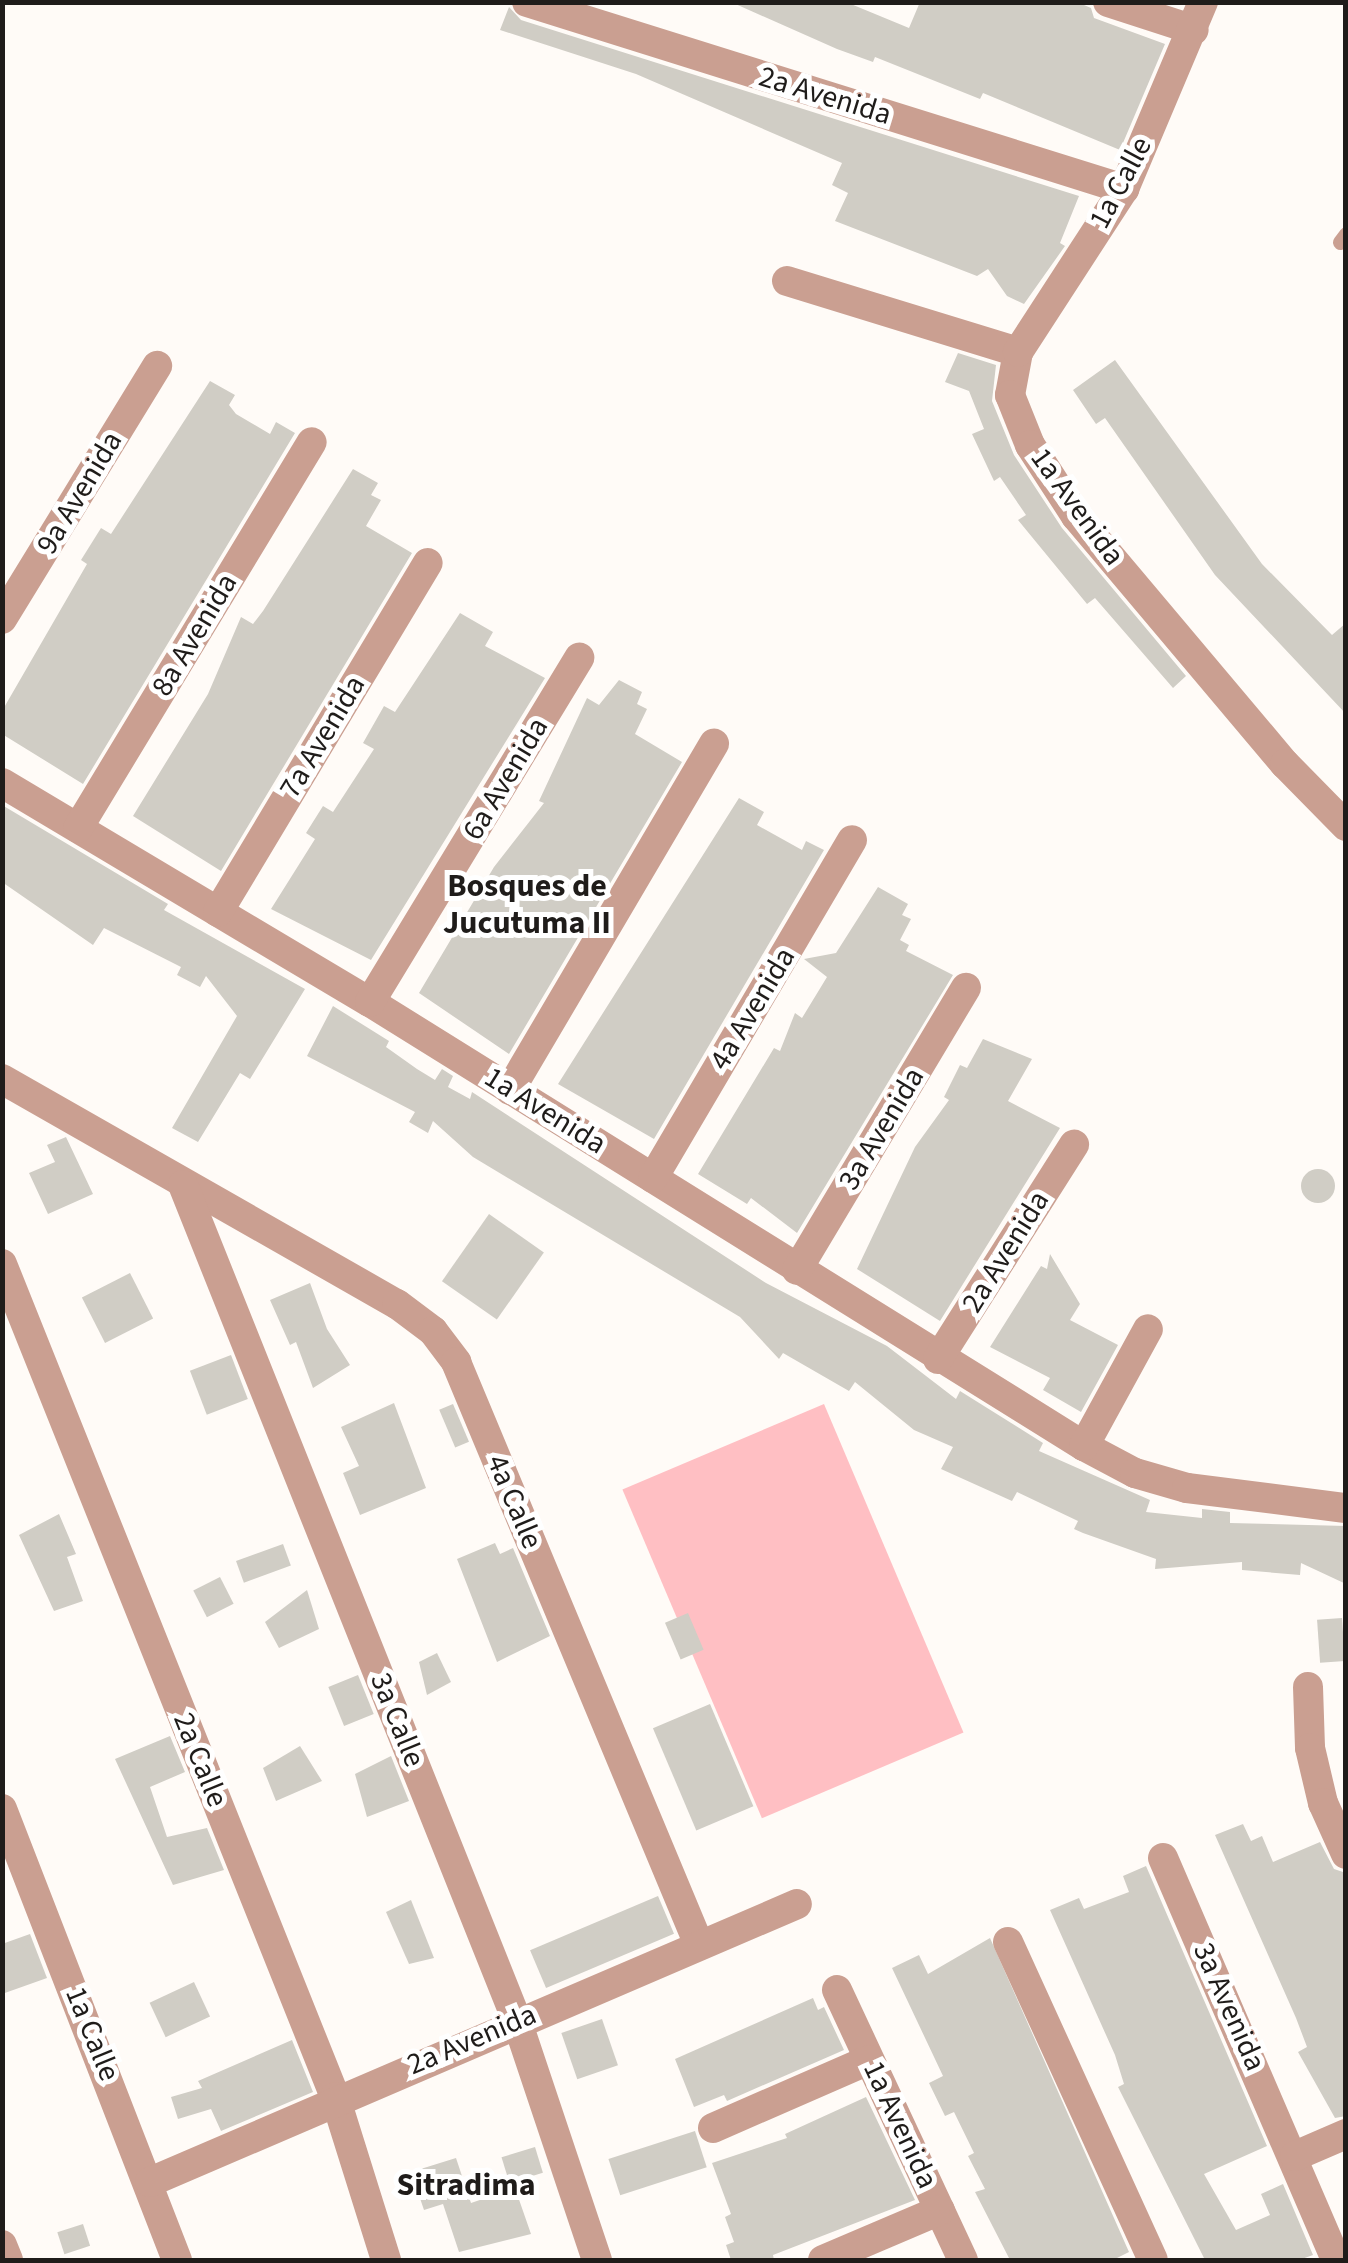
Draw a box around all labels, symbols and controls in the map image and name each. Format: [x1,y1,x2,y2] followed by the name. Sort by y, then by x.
[754,59,896,133] street label: 2a Avenida
[1082,131,1160,235] street label: 1a Calle
[29,425,131,561] street label: 9a Avenida
[1022,441,1132,573] street label: 1a Avenida
[144,567,246,703] street label: 8a Avenida
[272,669,374,805] street label: 7a Avenida
[455,711,557,847] street label: 6a Avenida
[443,868,611,943] district label: Bosques de Jucutuma II
[702,941,804,1077] street label: 4a Avenida
[478,1060,612,1162] street label: 1a Avenida
[831,1061,933,1197] street label: 3a Avenida
[955,1185,1057,1319] street label: 2a Avenida
[478,1450,550,1554] street label: 4a Calle
[362,1668,432,1772] street label: 3a Calle
[165,1708,235,1812] street label: 2a Calle
[1185,1937,1273,2077] street label: 3a Avenida
[57,1982,127,2086] street label: 1a Calle
[402,1997,542,2083] street label: 2a Avenida
[855,2056,945,2194] street label: 1a Avenida
[396,2166,536,2204] district label: Sitradima

